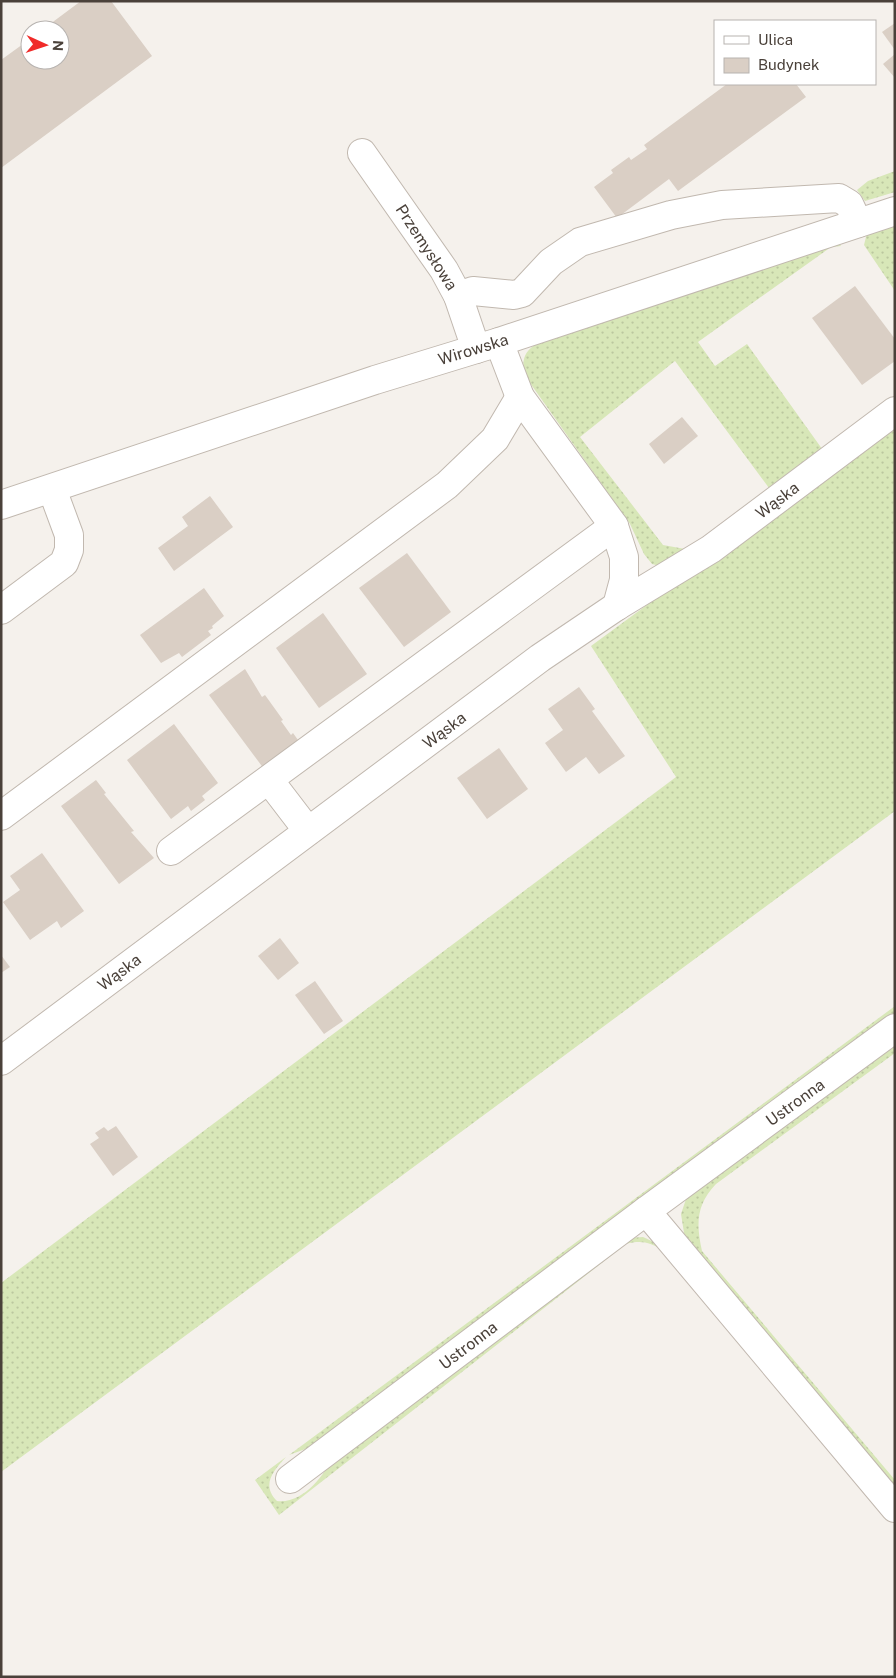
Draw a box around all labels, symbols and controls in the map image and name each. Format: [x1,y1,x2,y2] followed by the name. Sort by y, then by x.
[20,20,70,70] north arrow
[714,20,876,85] legend
[758,31,793,48] text: Ulica
[50,40,66,52] text: N
[758,56,819,73] text: Budynek
[392,201,461,294] street label: Przemysłowa
[436,330,511,369] street label: Wirowska
[752,478,803,523] street label: Wąska
[419,708,470,753] street label: Wąska
[94,950,145,995] street label: Wąska
[762,1075,828,1130] street label: Ustronna
[436,1317,501,1373] street label: Ustronna

